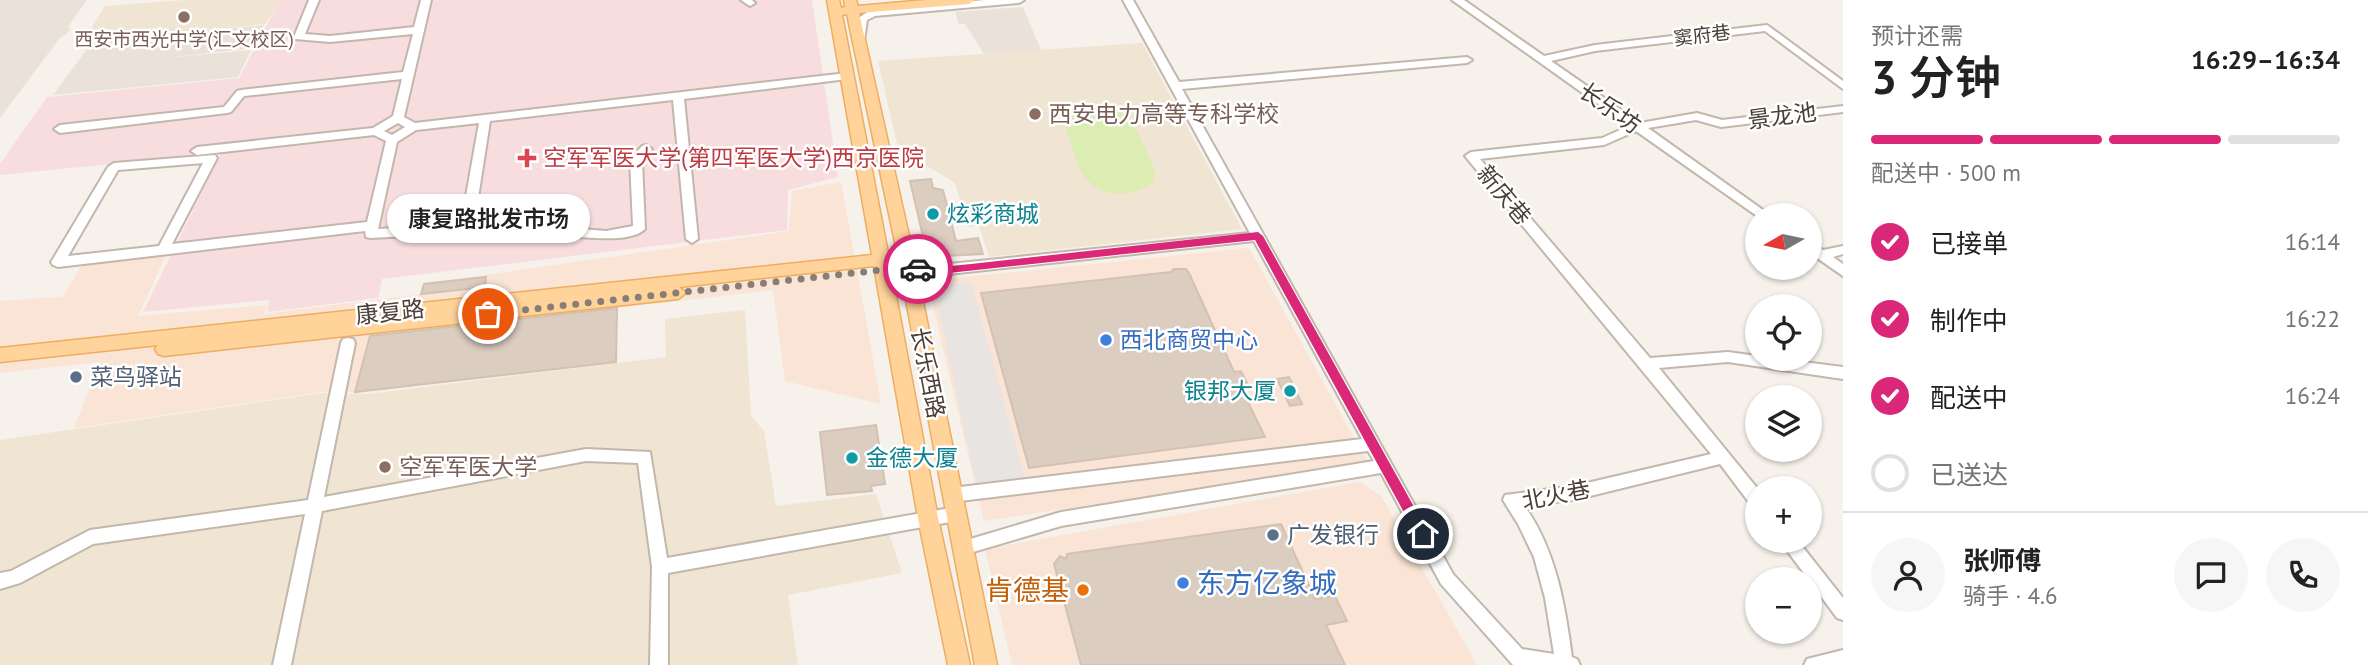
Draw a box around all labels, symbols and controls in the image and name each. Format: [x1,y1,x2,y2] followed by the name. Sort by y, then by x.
[176,9,192,25] marker: 西安市西光中学(汇文校区)
[1672,20,1732,50] street label: 窦府巷
[1871,21,1963,50] text: 预计还需
[74,27,294,51] place label: 西安市西光中学(汇文校区)
[2191,43,2340,76] text: 16:29–16:34
[1871,47,2001,107] text: 3 分钟
[1574,76,1647,139] street label: 长乐坊
[1746,97,1818,134] street label: 景龙池
[1049,99,1279,128] place label: 西安电力高等专科学校
[1027,106,1043,122] marker: 西安电力高等专科学校
[543,143,924,172] place label: 空军军医大学(第四军医大学)西京医院
[517,148,537,168] marker: 空军军医大学(第四军医大学)西京医院
[1871,158,2021,187] text: 配送中 · 500 m
[1471,159,1538,230] street label: 新庆巷
[386,195,590,244] callout: 康复路批发市场
[947,199,1039,228] place label: 炫彩商城
[1745,203,1822,280] north arrow
[1745,203,1822,644] map controls
[408,204,569,233] text: 康复路批发市场
[925,206,941,222] marker: 炫彩商城
[1871,223,1909,261] icon: check
[1930,227,2008,260] text: 已接单
[2285,227,2340,256] text: 16:14
[883,234,953,304] courier
[899,250,937,288] icon: car
[458,284,518,344] pin
[354,293,426,330] street label: 康复路
[1745,294,1822,371] button: locate
[469,295,507,333] icon: bag
[1871,300,1909,338] icon: check
[1930,304,2008,337] text: 制作中
[2285,304,2340,333] text: 16:22
[905,325,952,421] street label: 长乐西路
[1120,325,1258,354] place label: 西北商贸中心
[1098,332,1114,348] marker: 西北商贸中心
[90,362,182,391] place label: 菜鸟驿站
[68,369,84,385] marker: 菜鸟驿站
[1184,376,1276,405] place label: 银邦大厦
[1871,377,1909,415] icon: check
[1930,381,2008,414] text: 配送中
[2285,381,2340,410] text: 16:24
[1282,383,1298,399] marker: 银邦大厦
[1745,385,1822,462] button: layers
[866,443,958,472] place label: 金德大厦
[844,450,860,466] marker: 金德大厦
[399,452,537,481] place label: 空军军医大学
[1930,458,2008,491] text: 已送达
[377,459,393,475] marker: 空军军医大学
[1519,474,1593,515] street label: 北火巷
[1745,476,1822,553] button: +
[1393,504,1453,564] pin
[1404,515,1442,553] icon: home
[1287,520,1379,549] place label: 广发银行
[1265,527,1281,543] marker: 广发银行
[1871,538,1945,612] button: person
[2174,538,2248,612] button: chat
[2266,538,2340,612] button: phone
[1963,544,2041,577] text: 张师傅
[1197,564,1337,601] place label: 东方亿象城
[1745,567,1822,644] button: −
[985,571,1069,608] place label: 肯德基
[1175,575,1191,591] marker: 东方亿象城
[1963,581,2057,610] text: 骑手 · 4.6
[1075,582,1091,598] marker: 肯德基

